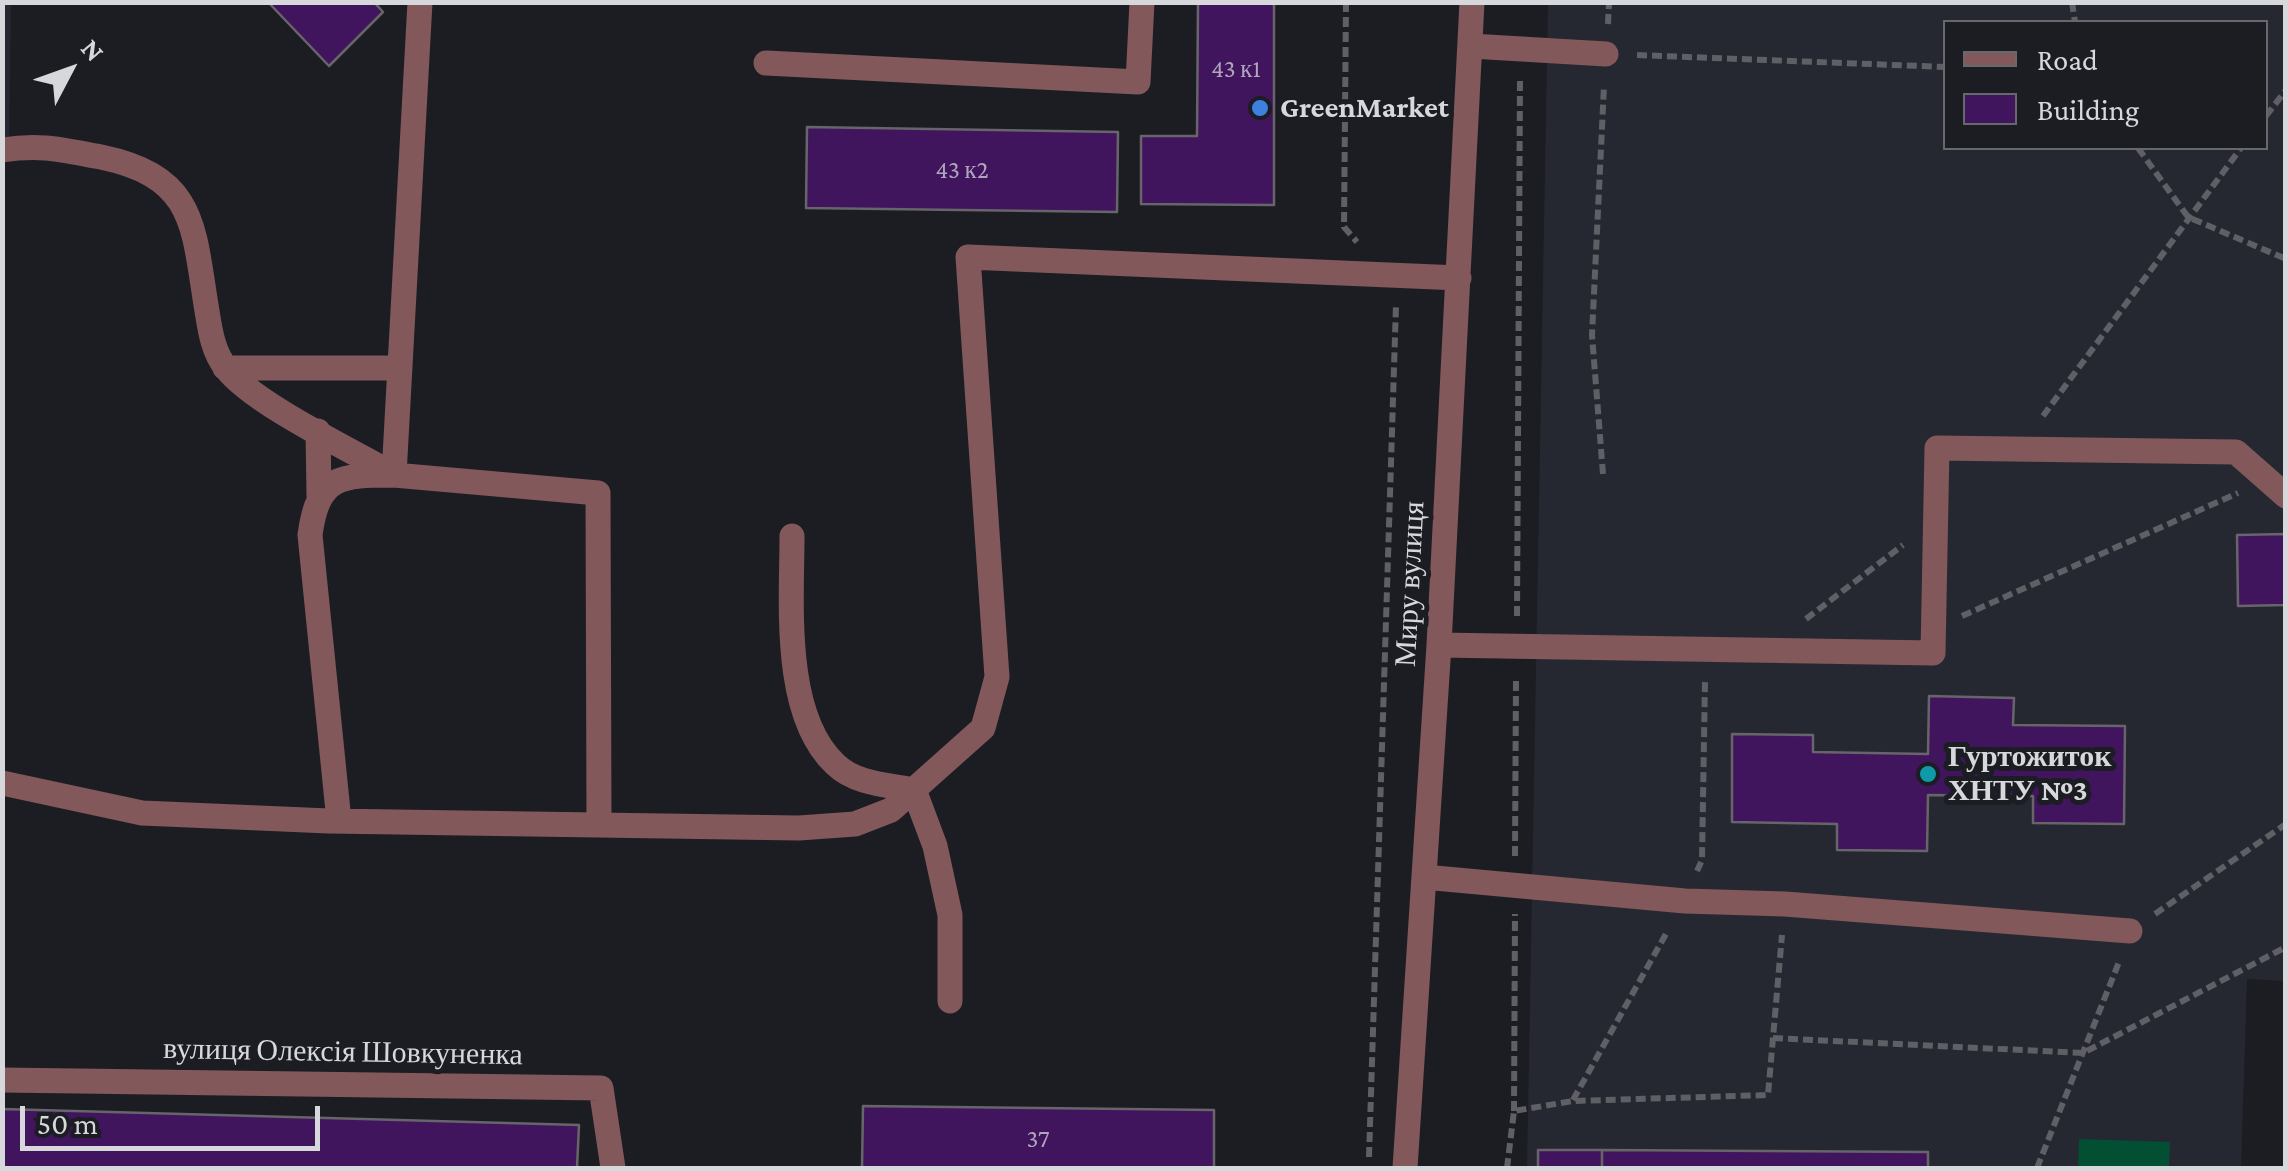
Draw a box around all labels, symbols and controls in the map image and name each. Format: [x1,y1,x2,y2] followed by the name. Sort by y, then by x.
[20,20,120,120] north arrow
[1943,20,2268,150] legend
[75,33,111,67] text: N
[2037,43,2098,76] text: Road
[1211,54,1261,84] house number: 43 к1
[1280,90,1449,126] place label: GreenMarket
[2037,93,2139,126] text: Building
[1249,97,1271,119] marker: GreenMarket
[935,155,989,185] house number: 43 к2
[1388,500,1432,668] street label: Миру вулиця
[1948,739,2111,810] place label: Гуртожиток ХНТУ №3
[1917,763,1939,785] marker: Гуртожиток ХНТУ №3
[163,1031,523,1073] street label: вулиця Олексія Шовкуненка
[25,1086,325,1148] scale bar
[37,1107,98,1140] text: 50 m
[1026,1124,1050,1154] house number: 37

